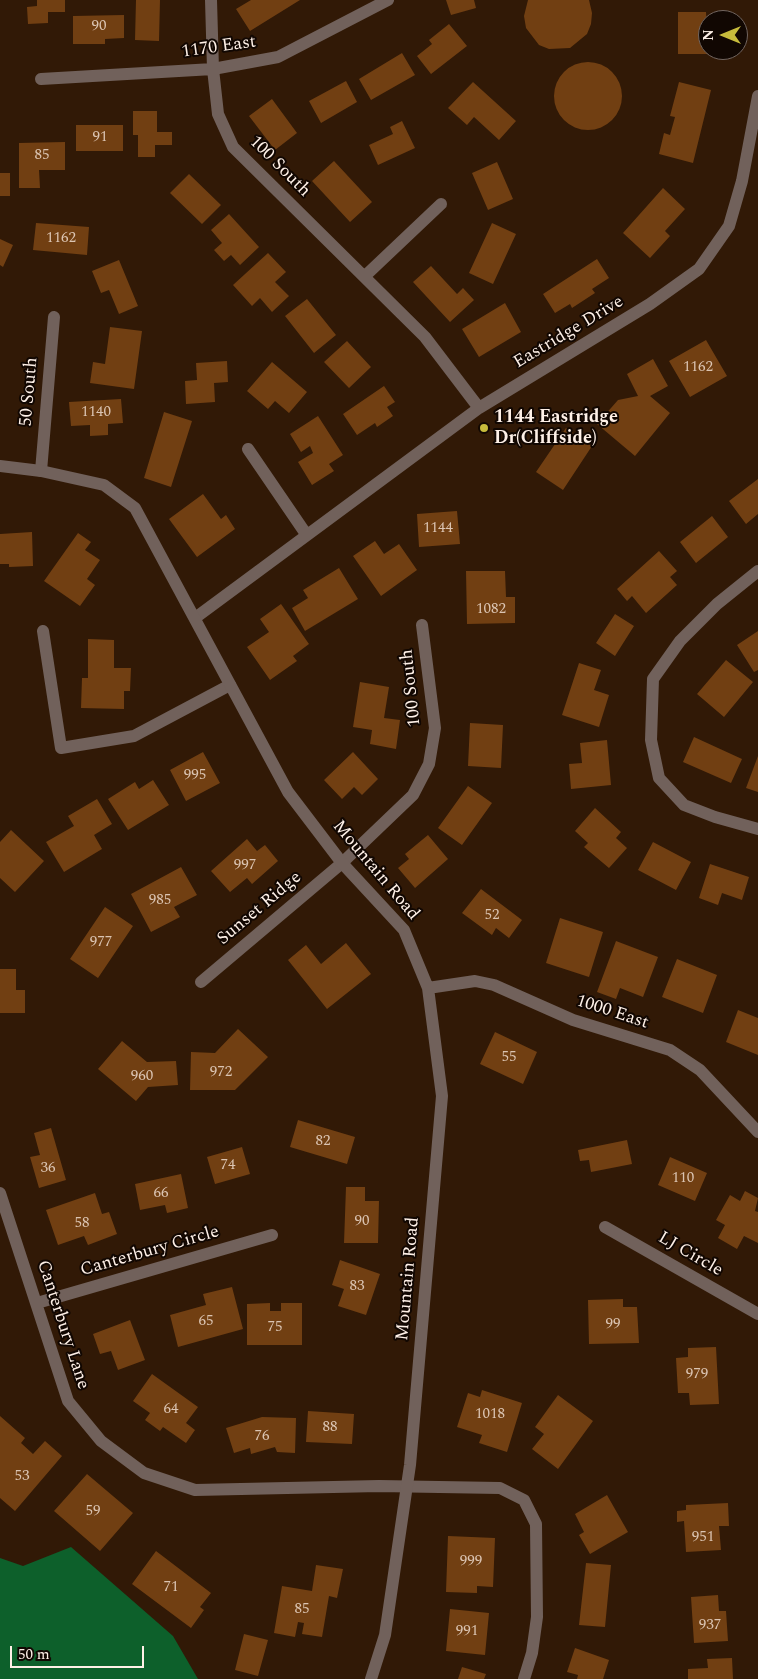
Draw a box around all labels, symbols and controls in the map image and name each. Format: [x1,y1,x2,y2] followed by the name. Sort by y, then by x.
[698,10,748,60] north arrow
[92,18,106,36] house number: 90
[698,29,719,41] text: N
[180,32,258,64] street label: 1170 East
[93,129,107,147] house number: 91
[244,132,314,202] street label: 100 South
[35,147,49,165] house number: 85
[46,230,76,248] house number: 1162
[510,292,628,374] street label: Eastridge Drive
[16,357,44,427] street label: 50 South
[683,359,713,377] house number: 1162
[81,404,111,422] house number: 1140
[494,407,618,449] place label: 1144 Eastridge Dr(Cliffside)
[478,422,490,434] marker: 1144 Eastridge Dr(Cliffside)
[423,520,453,538] house number: 1144
[476,601,506,619] house number: 1082
[397,648,427,728] street label: 100 South
[184,767,206,785] house number: 995
[327,817,423,925] street label: Mountain Road
[234,857,256,875] house number: 997
[213,867,307,951] street label: Sunset Ridge
[149,892,171,910] house number: 985
[485,907,499,925] house number: 52
[90,934,112,952] house number: 977
[573,991,651,1035] street label: 1000 East
[502,1049,516,1067] house number: 55
[210,1064,232,1082] house number: 972
[131,1068,153,1086] house number: 960
[316,1133,330,1151] house number: 82
[221,1157,235,1175] house number: 74
[41,1160,55,1178] house number: 36
[672,1170,694,1188] house number: 110
[154,1185,168,1203] house number: 66
[355,1213,369,1231] house number: 90
[75,1215,89,1233] house number: 58
[393,1216,425,1342] street label: Mountain Road
[78,1222,222,1282] street label: Canterbury Circle
[654,1228,726,1282] street label: LJ Circle
[31,1258,93,1392] street label: Canterbury Lane
[350,1278,364,1296] house number: 83
[199,1313,213,1331] house number: 65
[606,1316,620,1334] house number: 99
[268,1319,282,1337] house number: 75
[686,1366,708,1384] house number: 979
[164,1401,178,1419] house number: 64
[475,1406,505,1424] house number: 1018
[323,1419,337,1437] house number: 88
[255,1428,269,1446] house number: 76
[15,1468,29,1486] house number: 53
[86,1503,100,1521] house number: 59
[692,1529,714,1547] house number: 951
[460,1553,482,1571] house number: 999
[164,1579,178,1597] house number: 71
[295,1601,309,1619] house number: 85
[699,1617,721,1635] house number: 937
[456,1623,478,1641] house number: 991
[12,1636,146,1668] scale bar
[18,1643,50,1666] text: 50 m

